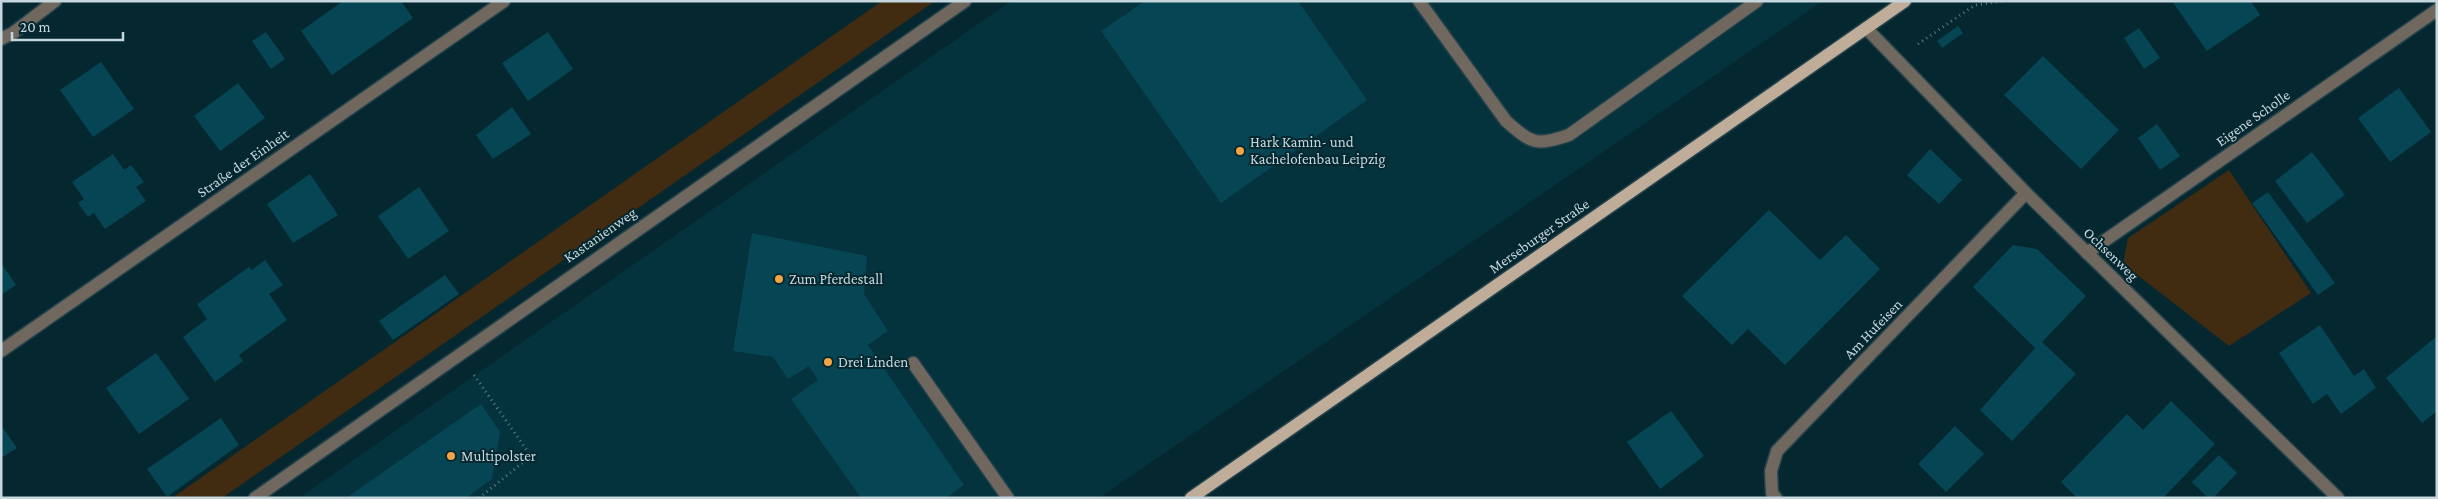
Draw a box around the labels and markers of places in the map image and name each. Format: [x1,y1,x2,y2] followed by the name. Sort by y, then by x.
[1250,134,1385,168] place label: Hark Kamin- und Kachelofenbau Leipzig
[1234,145,1246,157] marker: Hark Kamin- und Kachelofenbau Leipzig
[789,271,883,287] place label: Zum Pferdestall
[773,273,785,285] marker: Zum Pferdestall
[838,354,908,370] place label: Drei Linden
[822,356,834,368] marker: Drei Linden
[461,448,537,465] place label: Multipolster
[445,450,457,462] marker: Multipolster

